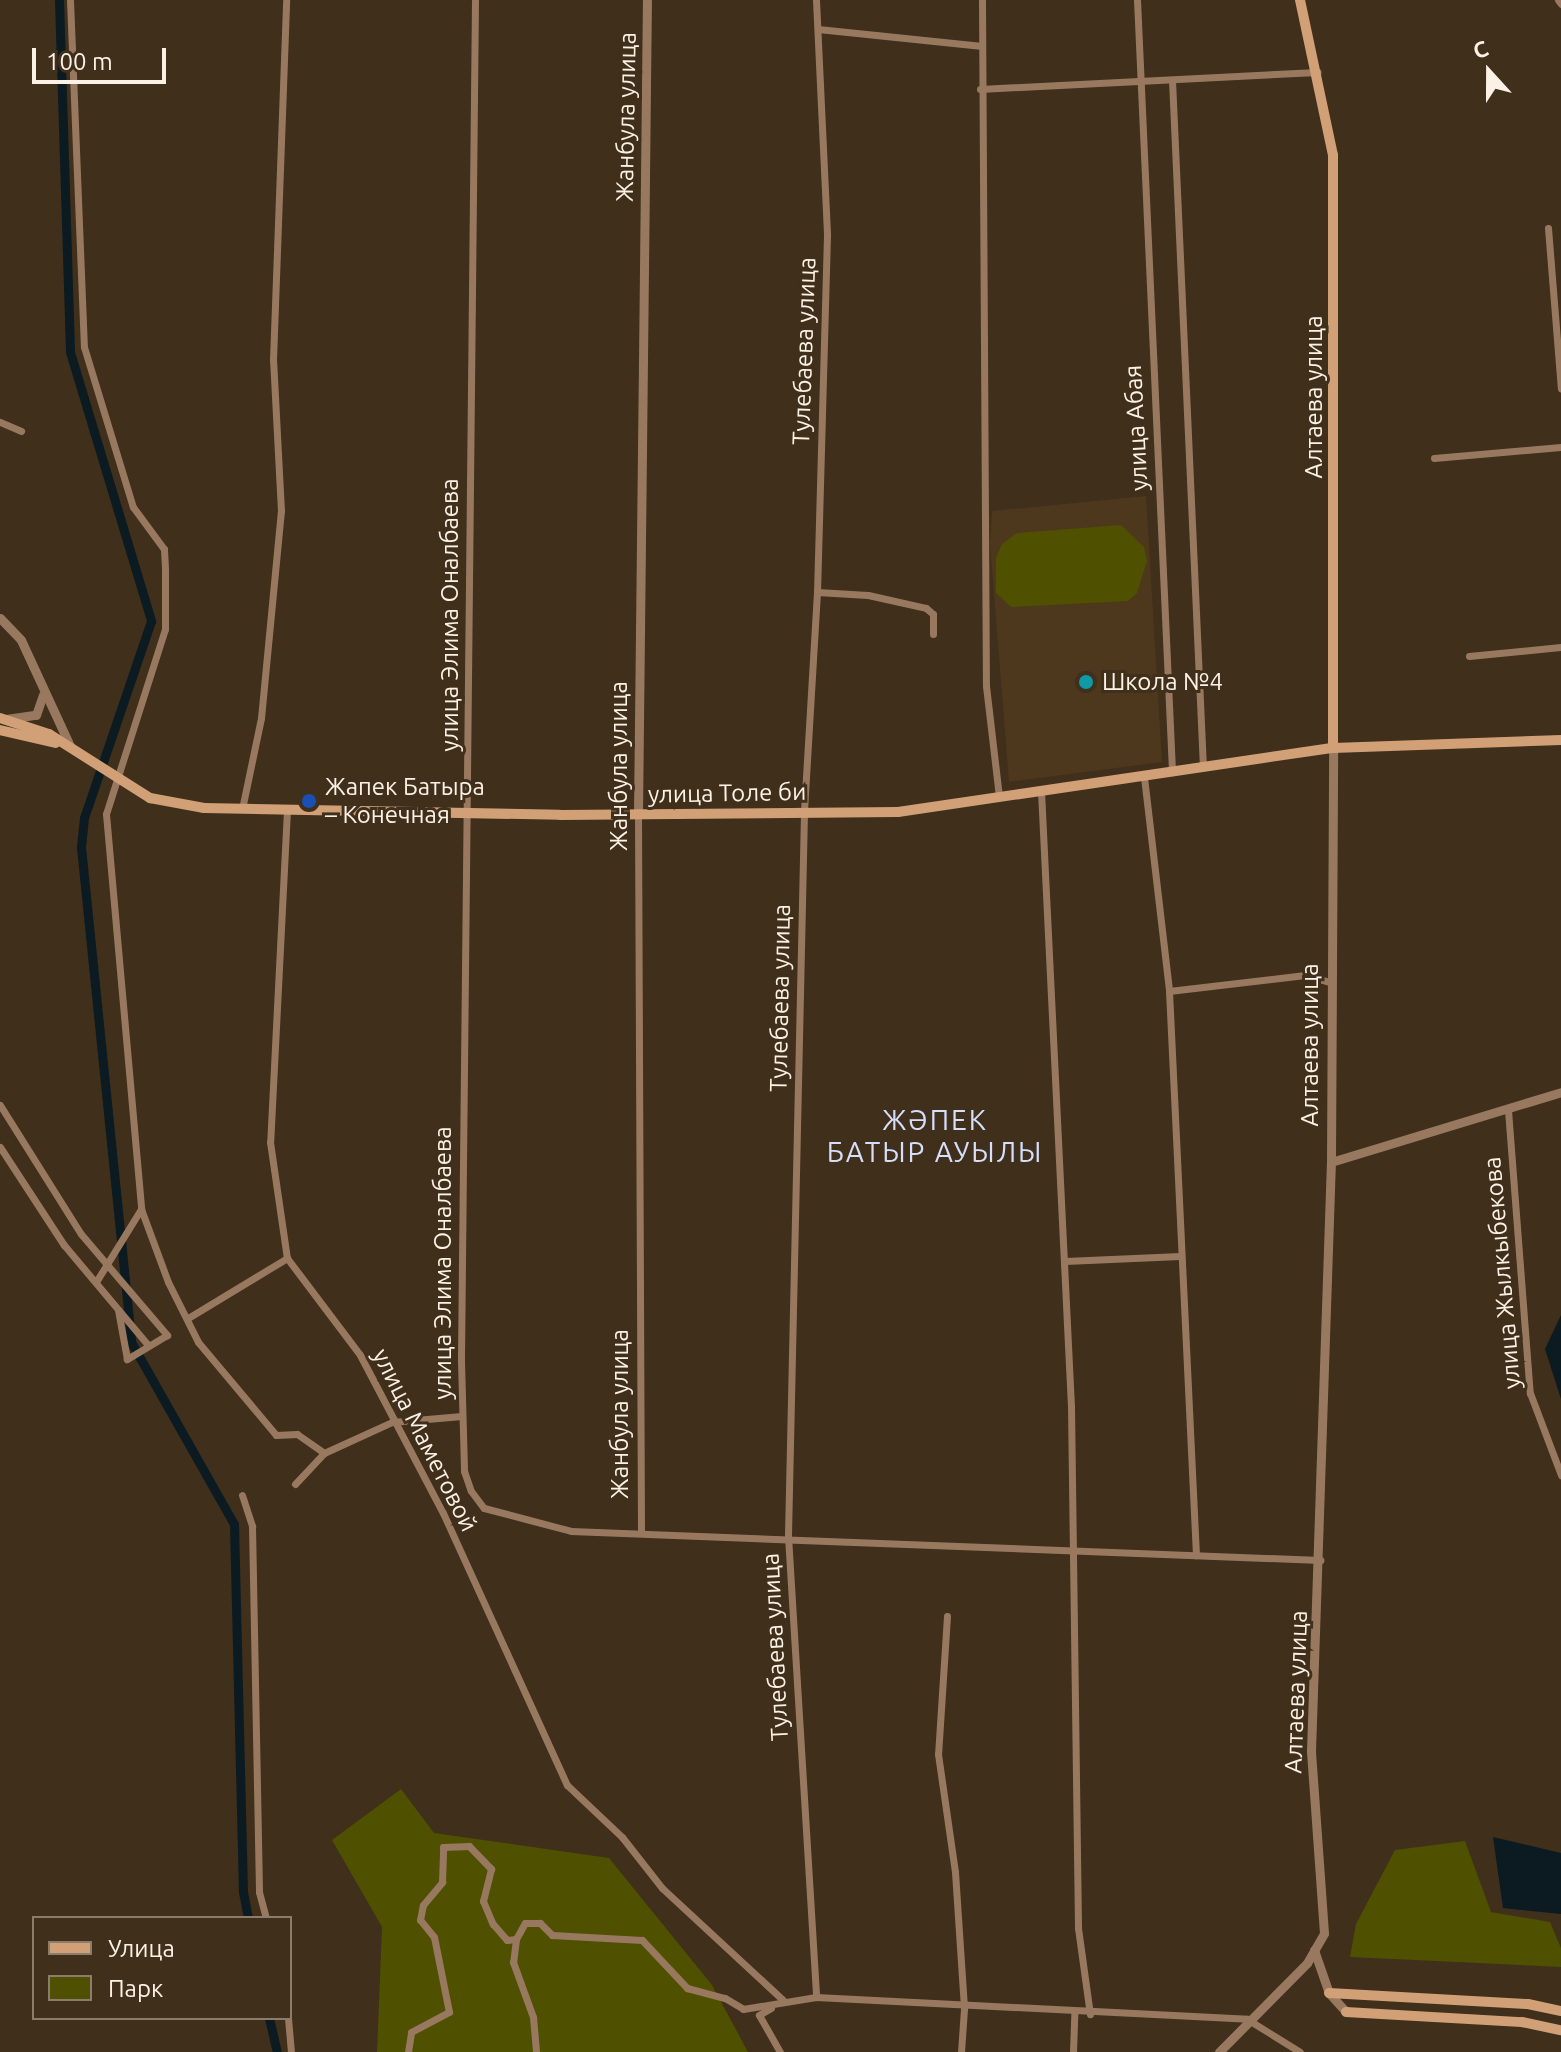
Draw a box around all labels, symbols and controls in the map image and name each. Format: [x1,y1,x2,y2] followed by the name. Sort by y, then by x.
[36,32,170,82] scale bar
[610,32,642,202] street label: Жанбула улица
[1449,32,1529,112] north arrow
[1469,35,1491,63] text: С
[46,48,113,75] text: 100 m
[786,257,822,445] street label: Тулебаева улица
[1300,315,1328,479] street label: Алтаева улица
[1118,364,1154,492] street label: улица Абая
[436,478,464,752] street label: улица Элима Оналбаева
[1102,668,1223,696] place label: Школа №4
[1077,673,1095,691] marker: Школа №4
[605,681,633,851] street label: Жанбула улица
[325,773,485,829] place label: Жапек Батыра – Конечная
[648,777,806,809] street label: улица Толе би
[300,792,318,810] marker: Жапек Батыра – Конечная
[764,904,796,1092] street label: Тулебаева улица
[1296,963,1324,1127] street label: Алтаева улица
[827,1103,1043,1169] district label: ЖӘПЕК БАТЫР АУЫЛЫ
[429,1126,457,1400] street label: улица Элима Оналбаева
[1478,1156,1526,1390] street label: улица Жылкыбекова
[606,1329,634,1499] street label: Жанбула улица
[366,1344,484,1536] street label: улица Маметовой
[756,1552,794,1742] street label: Тулебаева улица
[1279,1610,1313,1774] street label: Алтаева улица
[32,1916,292,2020] legend
[108,1935,175,1962] text: Улица
[108,1975,163,2002] text: Парк

